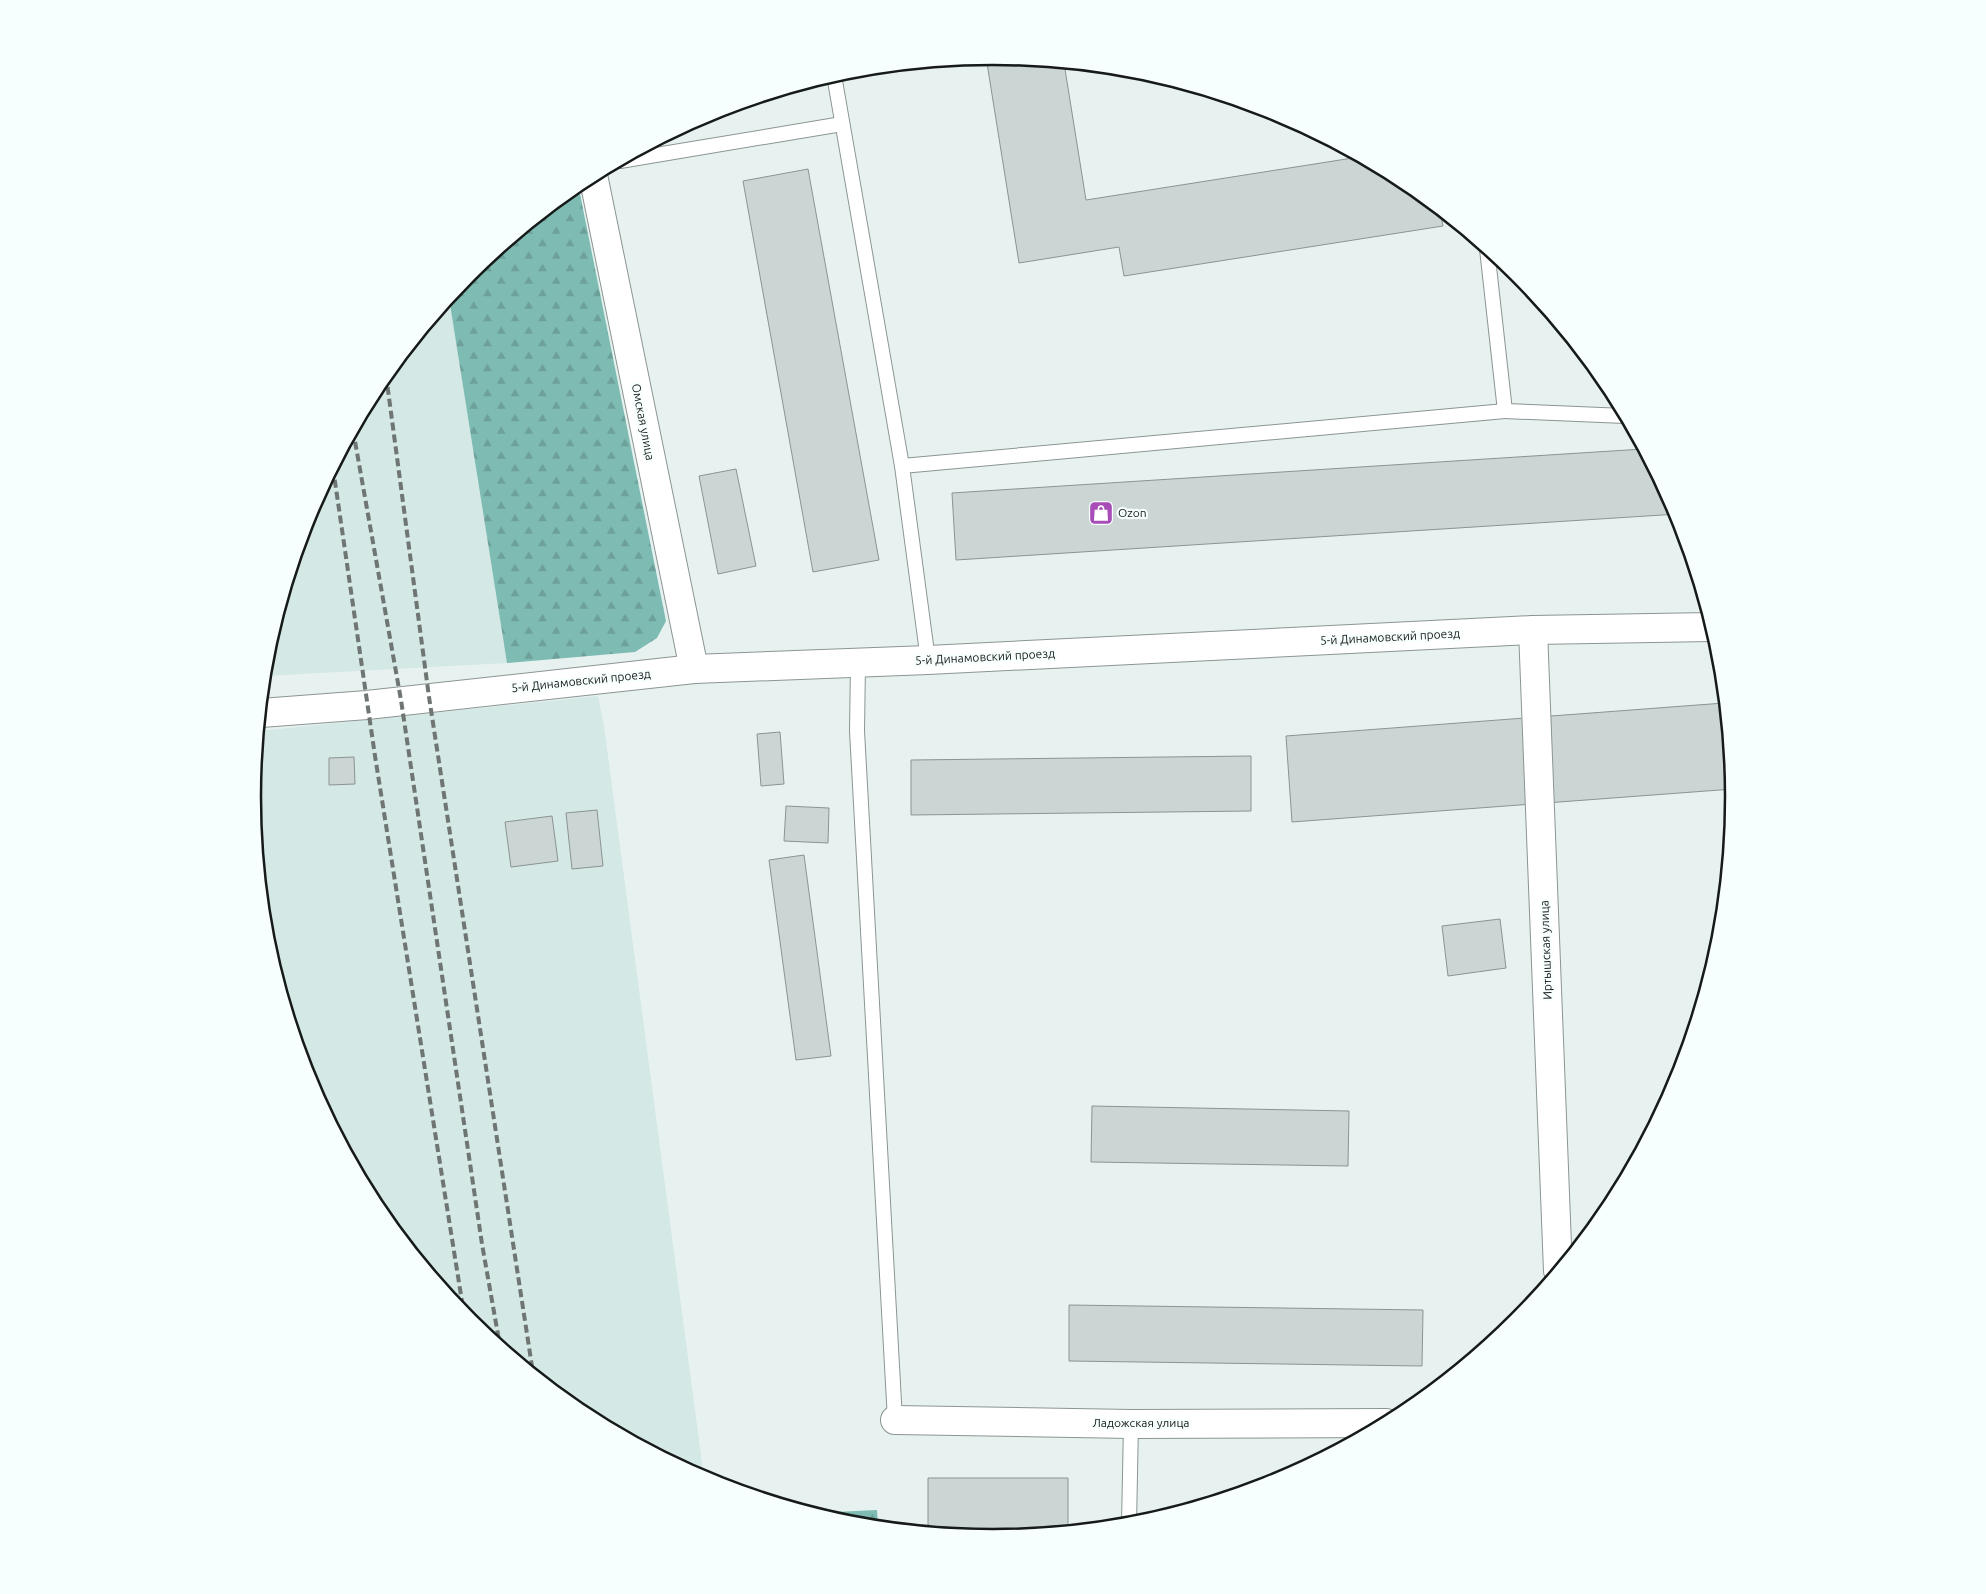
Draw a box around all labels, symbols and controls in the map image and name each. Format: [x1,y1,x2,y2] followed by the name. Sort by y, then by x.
[630,382,657,461] street label: Омская улица
[1088,500,1114,526] shop icon: Ozon
[1118,506,1147,519] place label: Ozon
[1320,626,1460,647] street label: 5-й Динамовский проезд
[915,646,1055,667] street label: 5-й Динамовский проезд
[511,667,651,694] street label: 5-й Динамовский проезд
[1537,900,1554,1000] street label: Иртышская улица
[1092,1416,1190,1429] street label: Ладожская улица

